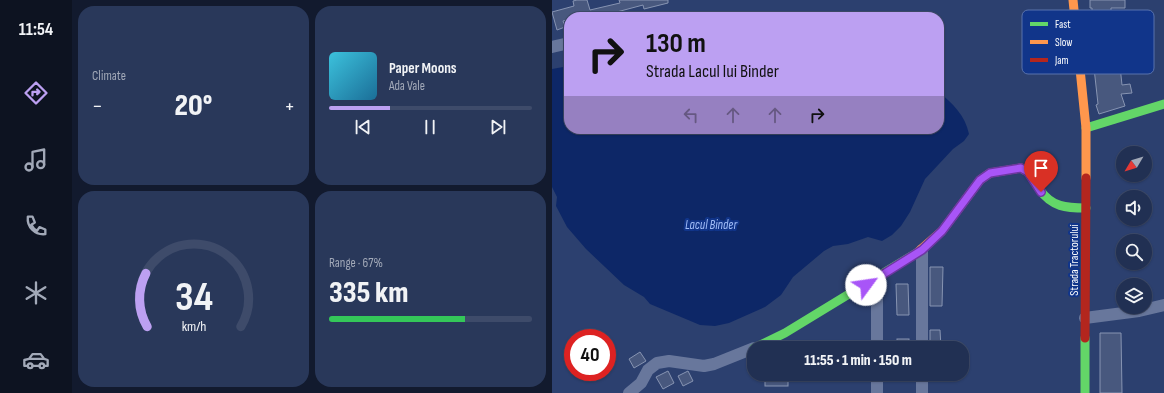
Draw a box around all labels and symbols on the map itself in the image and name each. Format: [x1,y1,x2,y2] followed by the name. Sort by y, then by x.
[1022,10,1154,74] legend
[1055,18,1071,31] text: Fast
[1055,36,1072,49] text: Slow
[1054,54,1069,67] text: Jam
[1116,146,1152,182] north arrow
[1024,151,1058,192] pin
[685,217,738,233] water label: Lacul Binder
[1067,224,1082,296] street label: Strada Tractorului
[845,264,887,306] position arrow
[564,329,616,381] speed limit sign: 40

